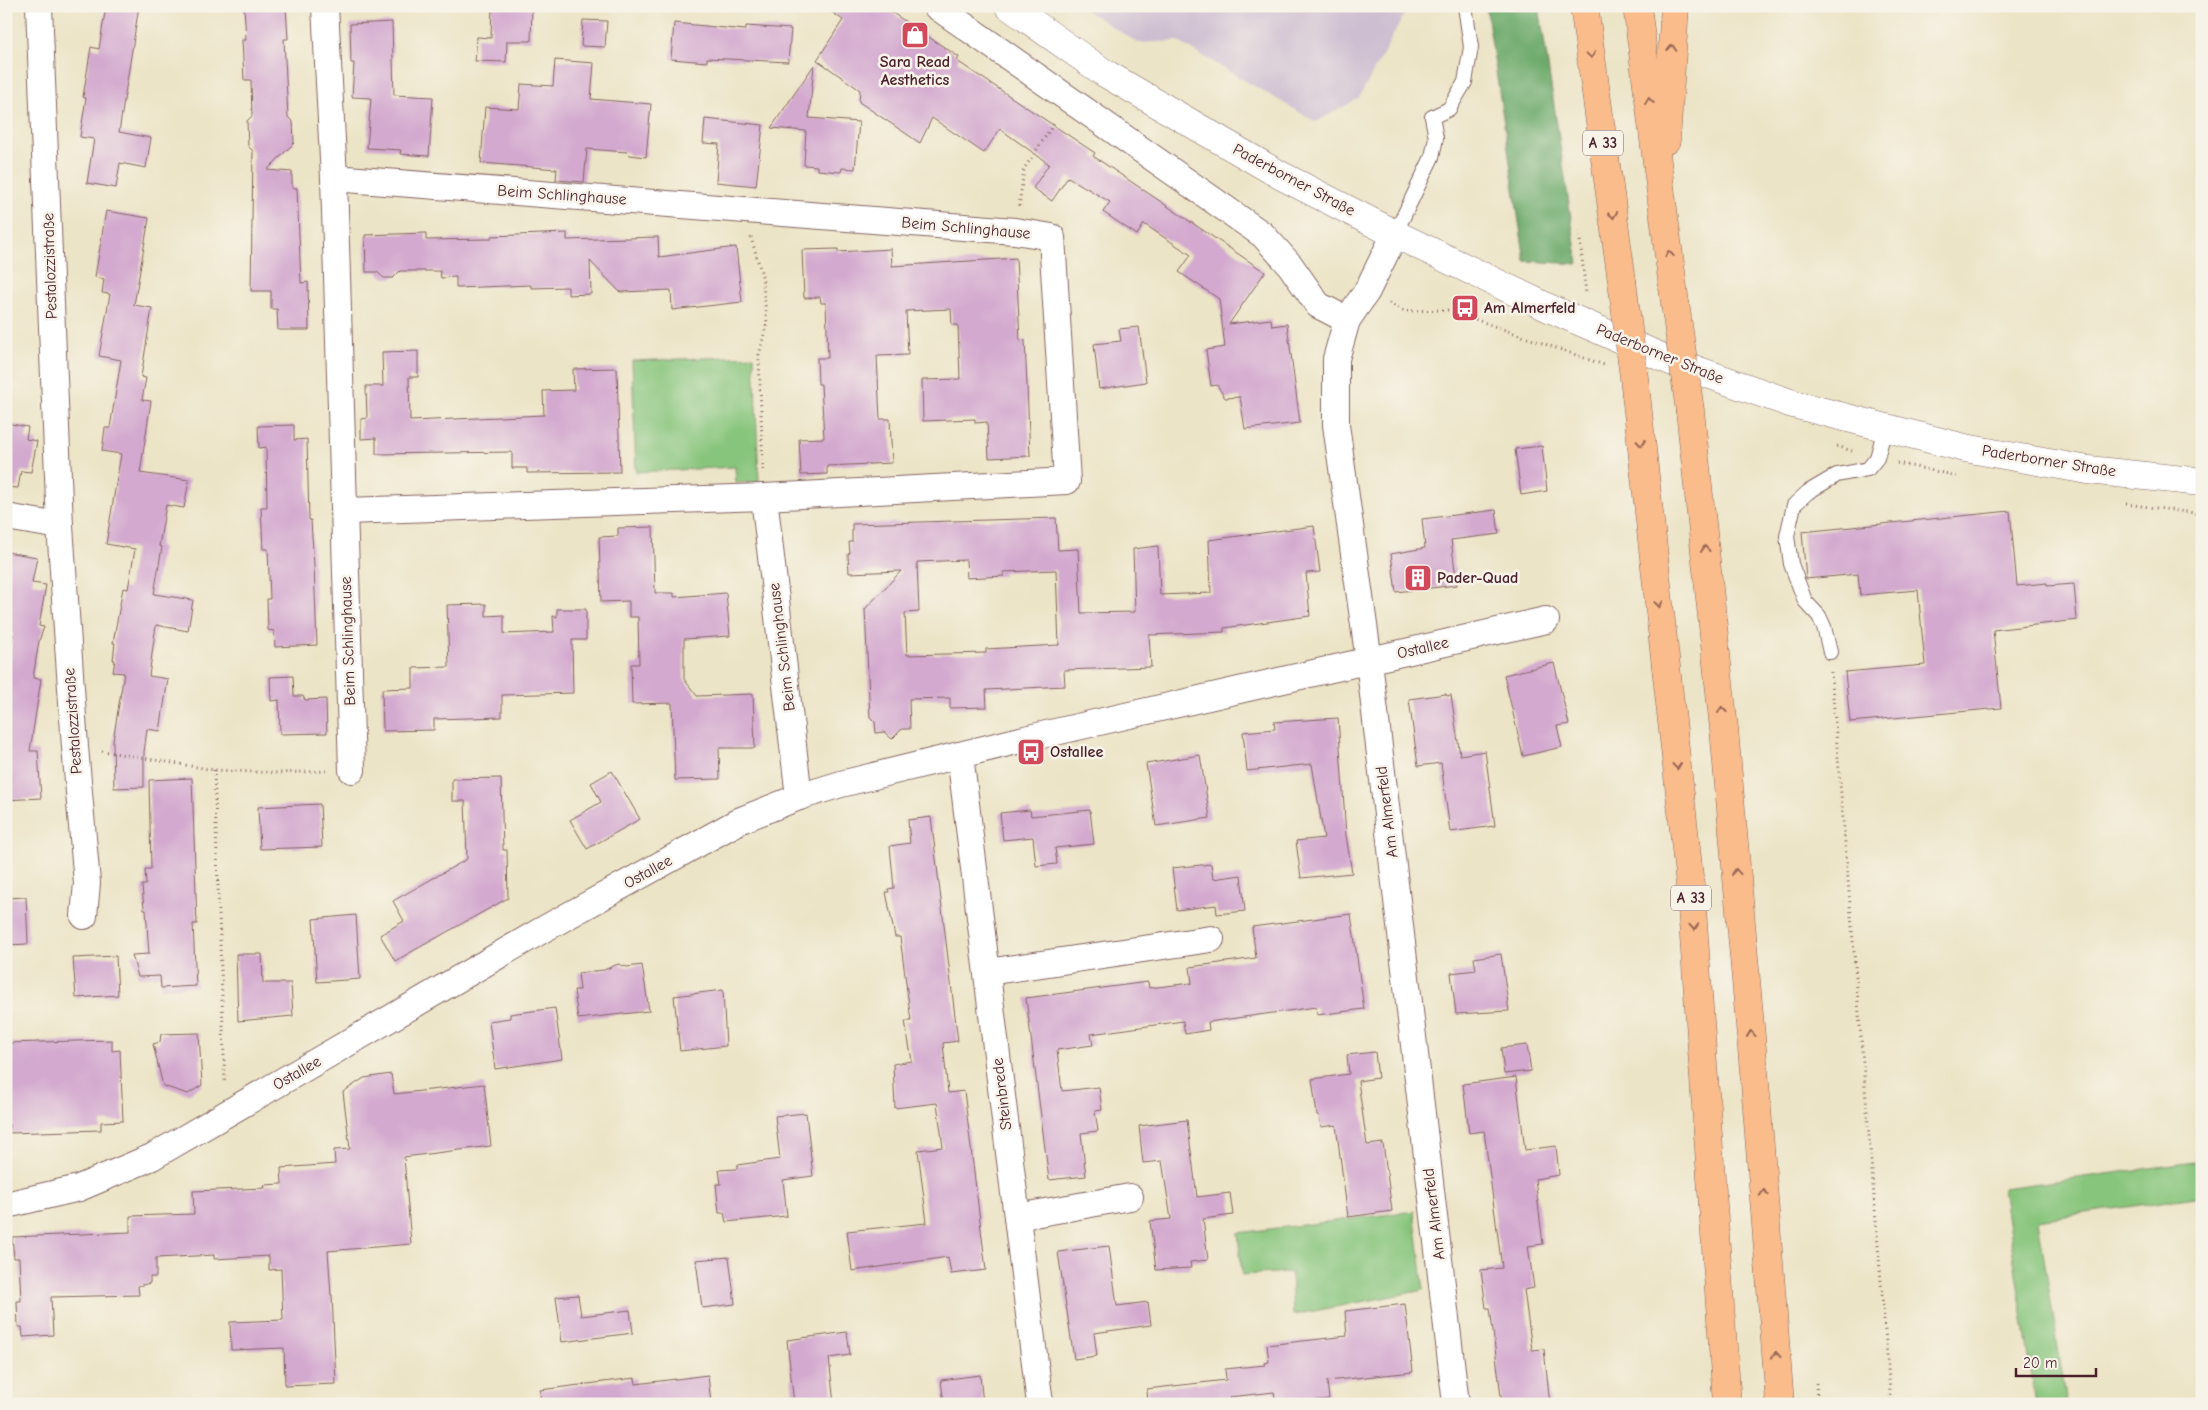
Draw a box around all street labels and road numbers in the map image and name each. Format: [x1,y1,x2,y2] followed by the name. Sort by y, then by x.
[1583,130,1623,156] road number: A 33
[1230,140,1358,220] street label: Paderborner Straße
[497,182,627,208] street label: Beim Schlinghause
[39,213,61,319] street label: Pestalozzistraße
[901,213,1031,243] street label: Beim Schlinghause
[1594,320,1726,388] street label: Paderborner Straße
[1981,442,2117,480] street label: Paderborner Straße
[337,576,359,706] street label: Beim Schlinghause
[765,582,799,712] street label: Beim Schlinghause
[1395,633,1451,663] street label: Ostallee
[60,667,86,775] street label: Pestalozzistraße
[1372,765,1402,859] street label: Am Almerfeld
[621,851,675,893] street label: Ostallee
[1671,886,1711,910] road number: A 33
[270,1052,324,1094] street label: Ostallee
[989,1057,1015,1131] street label: Steinbrede
[1419,1167,1449,1261] street label: Am Almerfeld

